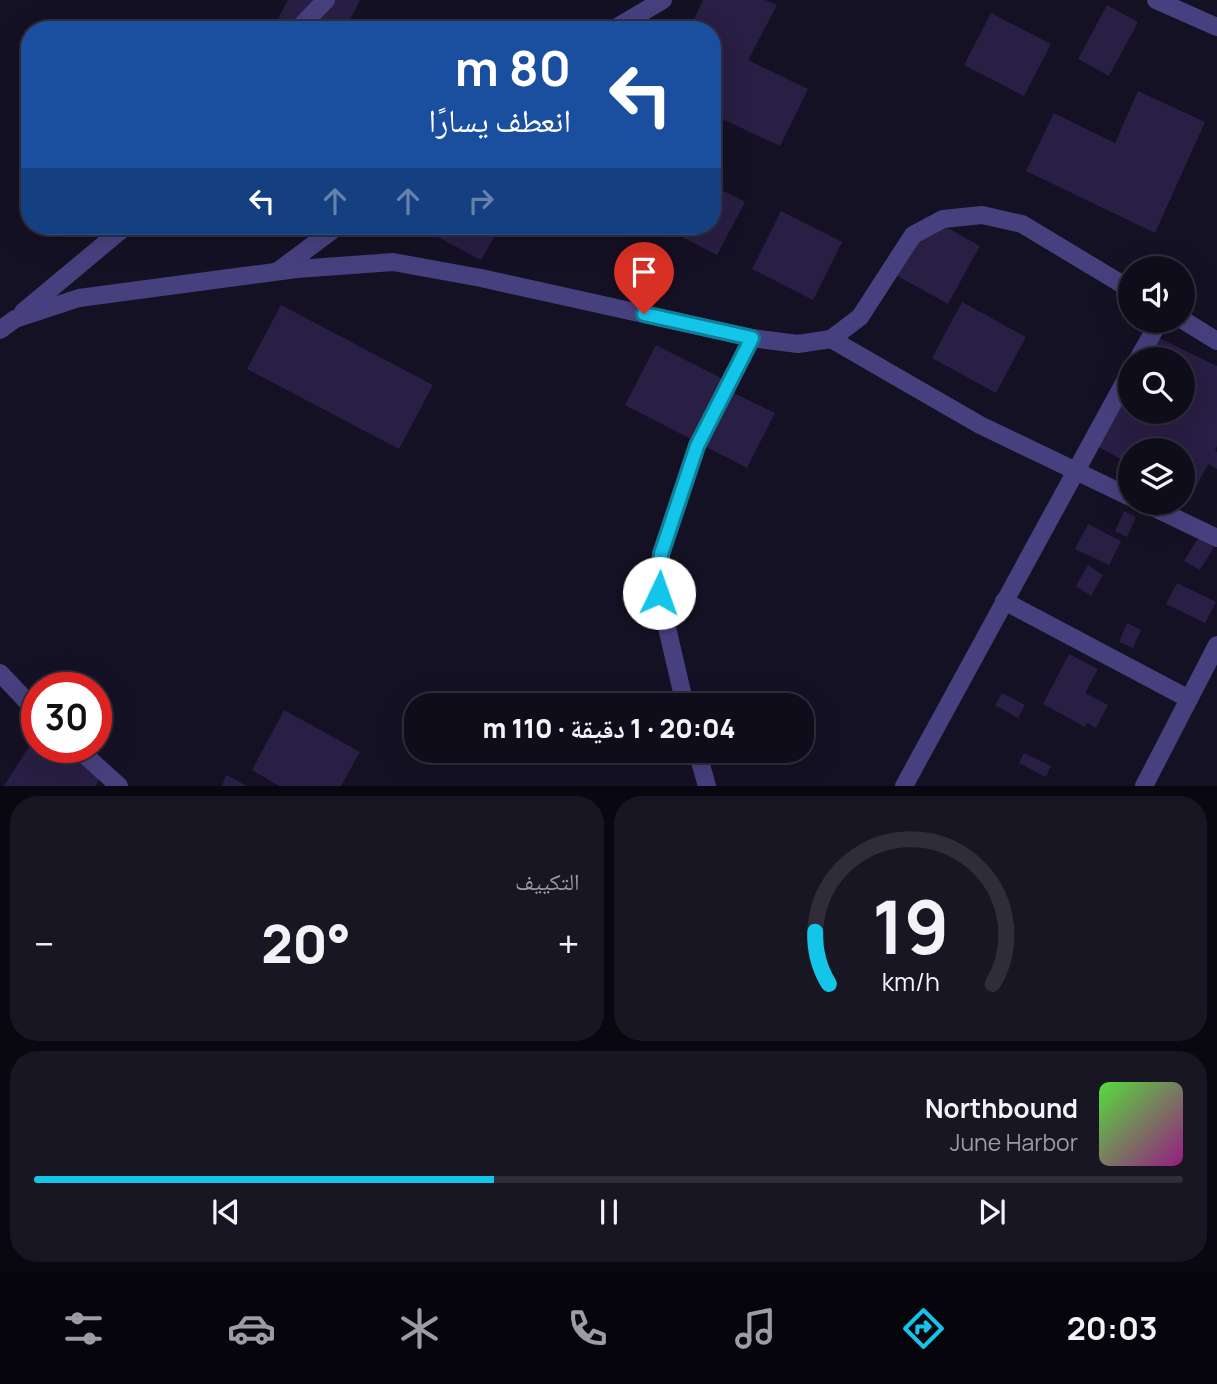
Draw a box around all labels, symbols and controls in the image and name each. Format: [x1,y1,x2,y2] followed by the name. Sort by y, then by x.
[455,34,571,101] text: 80 m
[595,49,686,140] icon: left
[428,98,571,142] text: انعطف يسارًا
[243,182,281,220] icon: left
[316,182,354,220] icon: ahead
[389,182,427,220] icon: ahead
[462,182,500,220] icon: right
[614,242,674,314] pin
[625,253,663,291] icon: arrive
[1118,256,1195,515] map controls
[1118,256,1195,333] button: sound
[1118,347,1195,424] button: search
[1118,438,1195,515] button: layers
[622,556,696,630] position arrow
[21,672,112,763] speed limit sign: 30
[482,710,736,746] text: 20:04 · 1 دقيقة · 110 m
[515,865,580,897] text: التكييف
[872,877,949,977] text: 19
[261,908,351,979] text: 20°
[34,917,55,969] text: −
[558,917,580,969] text: +
[881,964,939,999] text: km/h
[925,1090,1078,1126] text: Northbound
[950,1126,1078,1158] text: June Harbor
[207,1193,245,1231] icon: previous
[590,1193,628,1231] icon: pause
[973,1193,1011,1231] icon: next
[59,1304,108,1353] icon: filters
[227,1304,276,1353] icon: car
[395,1304,444,1353] icon: climate
[563,1304,612,1353] icon: phone
[731,1304,780,1353] icon: music
[899,1304,948,1353] icon: directions
[1067,1306,1158,1350] text: 20:03

